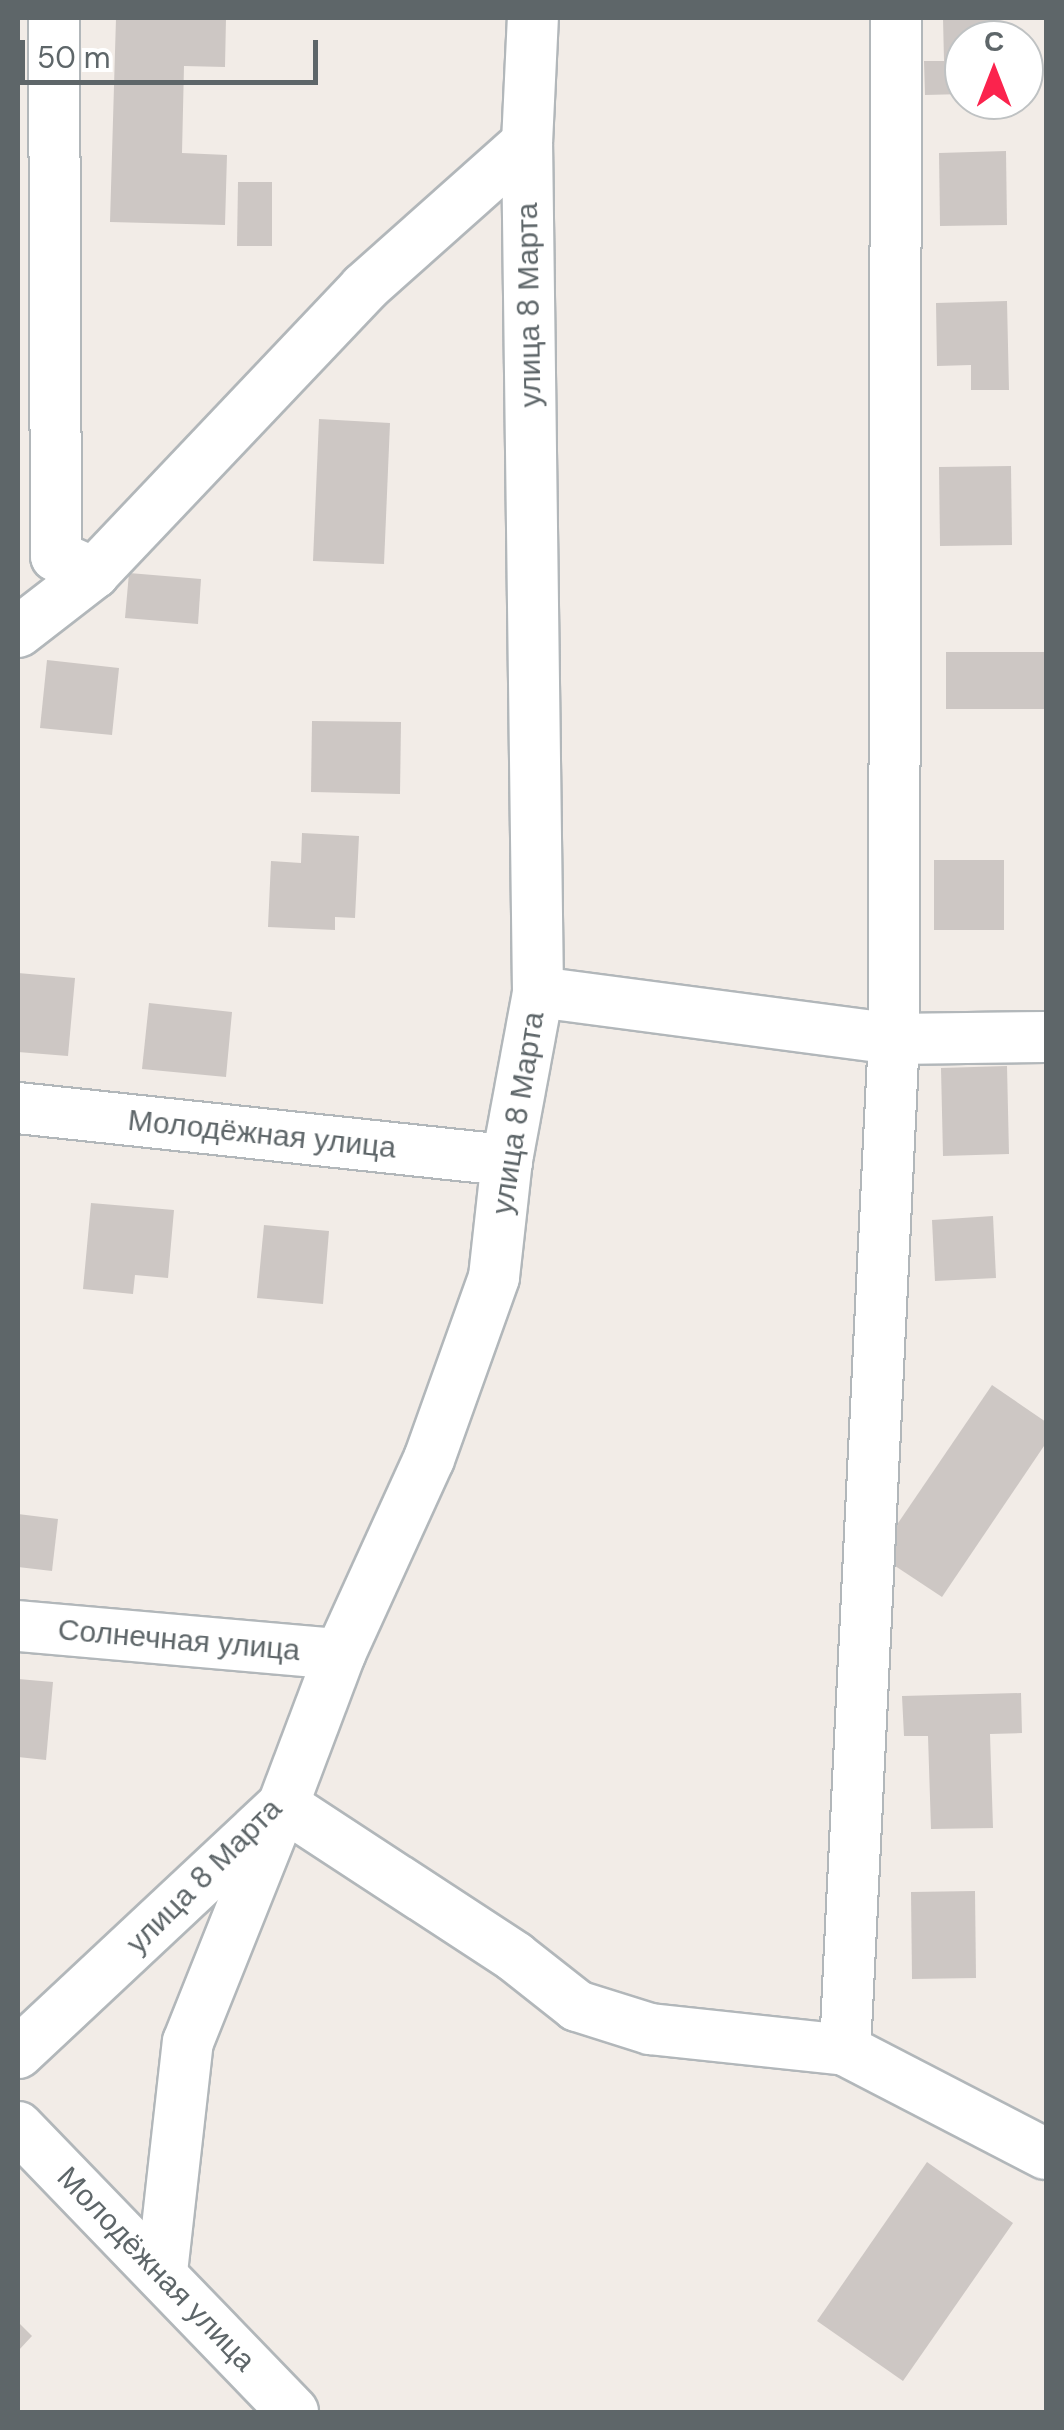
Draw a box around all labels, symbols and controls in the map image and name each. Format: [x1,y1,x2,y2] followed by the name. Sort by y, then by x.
[25,20,322,82] scale bar
[944,20,1044,120] north arrow
[984,23,1004,60] text: С
[37,38,111,77] text: 50 m
[509,202,549,408] street label: улица 8 Марта
[484,1009,552,1217] street label: улица 8 Марта
[126,1102,398,1166] street label: Молодёжная улица
[56,1611,302,1669] street label: Солнечная улица
[119,1791,289,1961] street label: улица 8 Марта
[49,2160,263,2378] street label: Молодёжная улица

